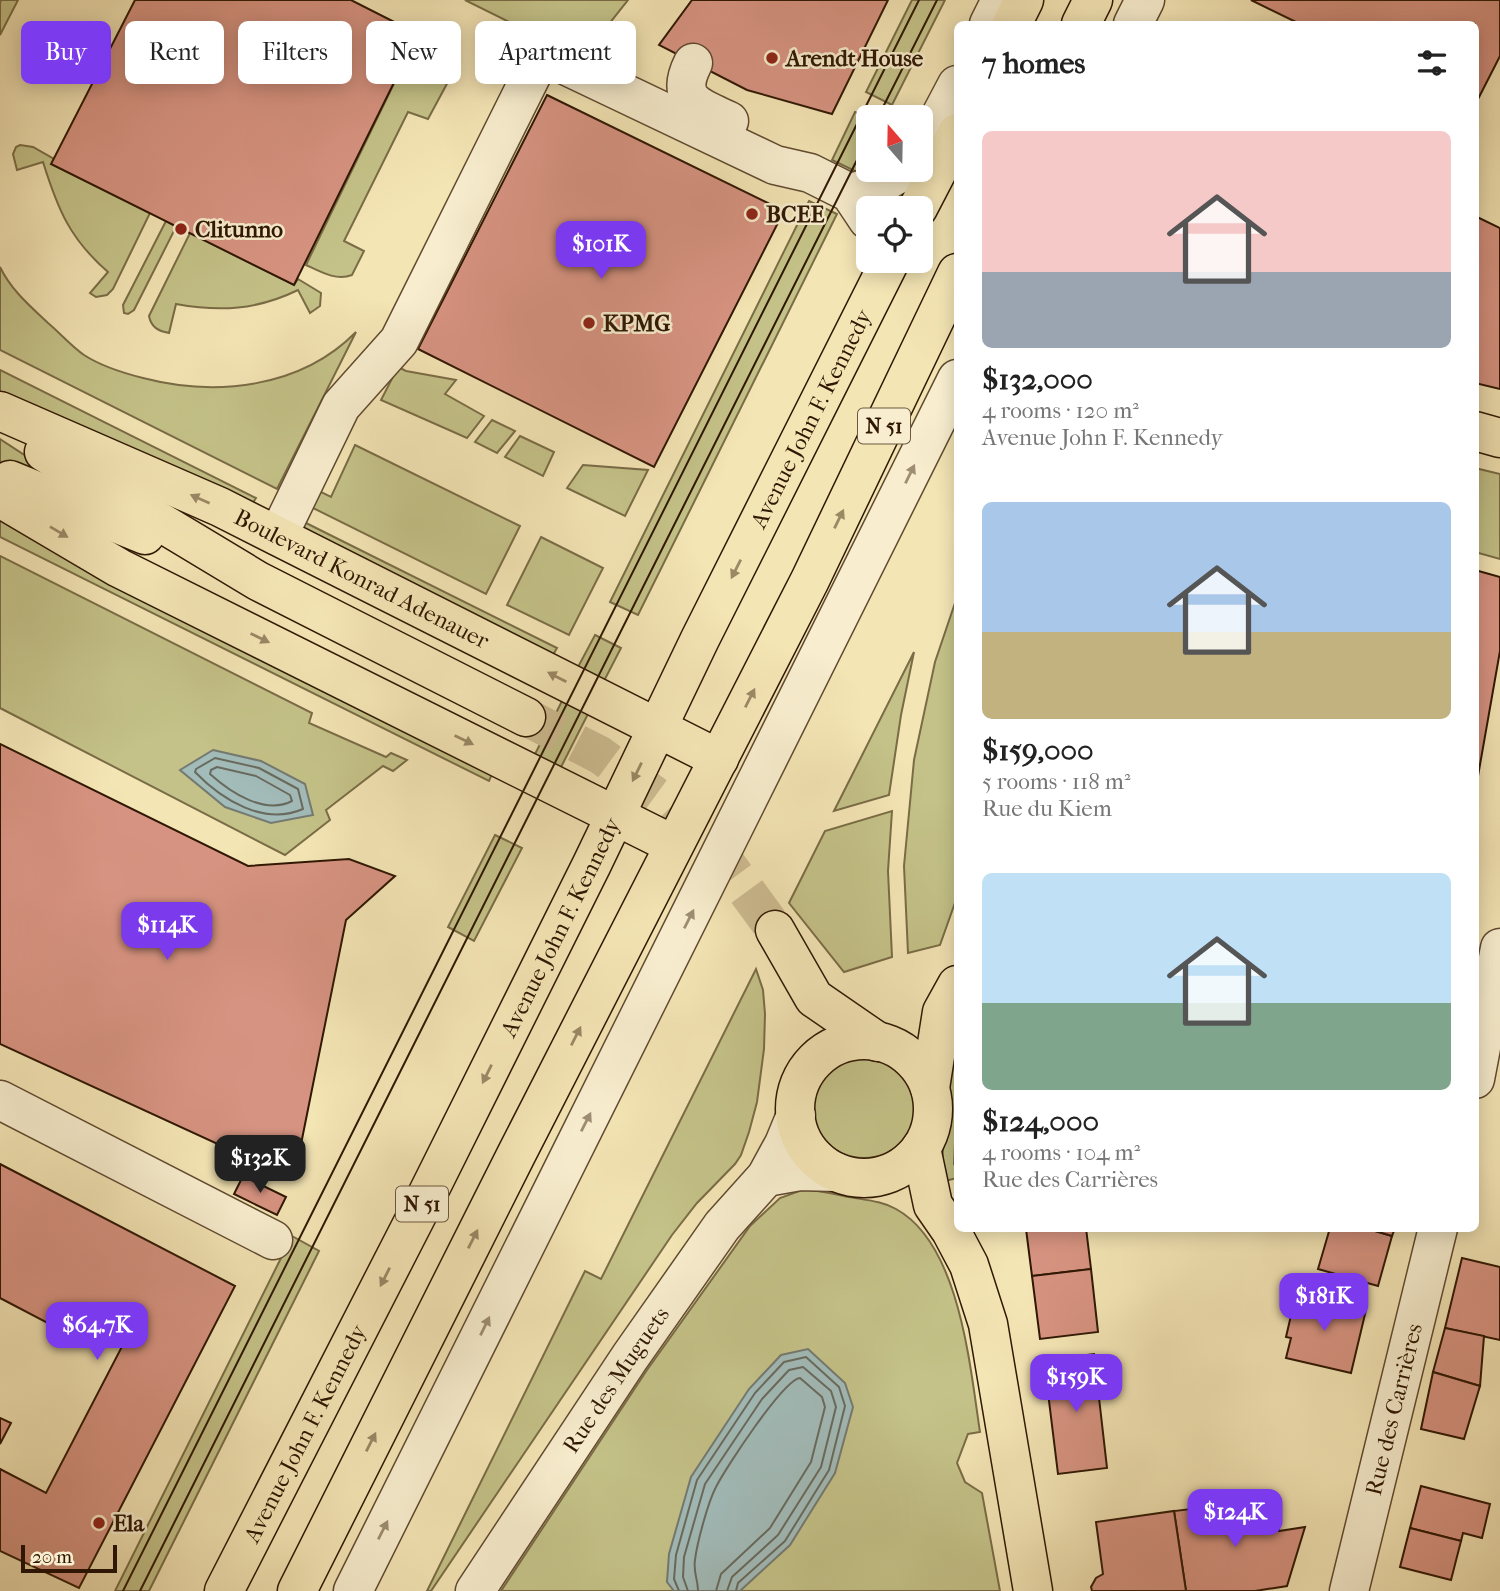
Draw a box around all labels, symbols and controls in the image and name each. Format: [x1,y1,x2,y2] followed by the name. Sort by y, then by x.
[21,21,111,84] chip: Buy
[125,21,224,84] chip: Rent
[238,21,352,84] chip: Filters
[366,21,461,84] chip: New
[475,21,636,84] chip: Apartment
[1413,44,1451,82] icon: filters
[784,45,924,72] place label: Arendt House
[982,46,1085,81] text: 7 homes
[764,50,780,66] marker: Arendt House
[856,105,933,182] north arrow
[856,105,933,273] map controls
[1154,176,1280,302] icon: home
[856,196,933,273] button: locate
[766,201,825,228] place label: BCEE
[744,206,760,222] marker: BCEE
[195,216,283,243] place label: Clitunno
[173,221,189,237] marker: Clitunno
[552,222,650,281] pin: $101K
[572,230,630,257] text: $101K
[744,304,877,533] street label: Avenue John F. Kennedy
[603,310,671,337] place label: KPMG
[581,315,597,331] marker: KPMG
[982,362,1093,397] text: $132,000
[982,397,1139,424] text: 4 rooms · 120 m²
[858,408,910,444] road number: N 51
[982,424,1223,451] text: Avenue John F. Kennedy
[905,464,916,484] one-way arrow
[189,493,210,504] one-way arrow
[230,503,494,654] street label: Boulevard Konrad Adenauer
[834,509,845,529] one-way arrow
[49,526,68,538] one-way arrow
[1154,547,1280,673] icon: home
[730,559,741,579] one-way arrow
[250,633,270,644] one-way arrow
[547,672,567,683] one-way arrow
[744,688,755,708] one-way arrow
[982,733,1094,768] text: $159,000
[454,734,474,745] one-way arrow
[631,762,642,782] one-way arrow
[982,768,1130,795] text: 5 rooms · 118 m²
[982,795,1112,822] text: Rue du Kiem
[494,813,626,1042] street label: Avenue John F. Kennedy
[118,902,216,962] pin: $114K
[683,909,694,929] one-way arrow
[137,911,197,938] text: $114K
[1154,918,1280,1044] icon: home
[571,1026,582,1046] one-way arrow
[482,1064,493,1084] one-way arrow
[982,1104,1099,1139] text: $124,000
[580,1112,591,1132] one-way arrow
[211,1136,309,1195] pin: $132K
[982,1139,1140,1166] text: 4 rooms · 104 m²
[231,1144,289,1171] text: $132K
[982,1166,1158,1193] text: Rue des Carrières
[396,1186,448,1222] road number: N 51
[468,1229,479,1249] one-way arrow
[379,1268,391,1287] one-way arrow
[1275,1274,1373,1333] pin: $181K
[1295,1282,1353,1309] text: $181K
[557,1301,675,1458] street label: Rue des Muguets
[40,1302,154,1362] pin: $64.7K
[62,1311,132,1338] text: $64.7K
[479,1316,491,1336] one-way arrow
[237,1319,372,1548] street label: Avenue John F. Kennedy
[1359,1321,1428,1498] street label: Rue des Carrières
[1027,1354,1125,1414] pin: $159K
[1046,1363,1106,1390] text: $159K
[366,1432,377,1452] one-way arrow
[1186,1490,1284,1549] pin: $124K
[1204,1498,1267,1525] text: $124K
[113,1510,145,1537] place label: Ela
[91,1515,107,1531] marker: Ela
[378,1520,389,1540] one-way arrow
[21,1542,117,1574] scale bar
[32,1546,72,1568] text: 20 m

